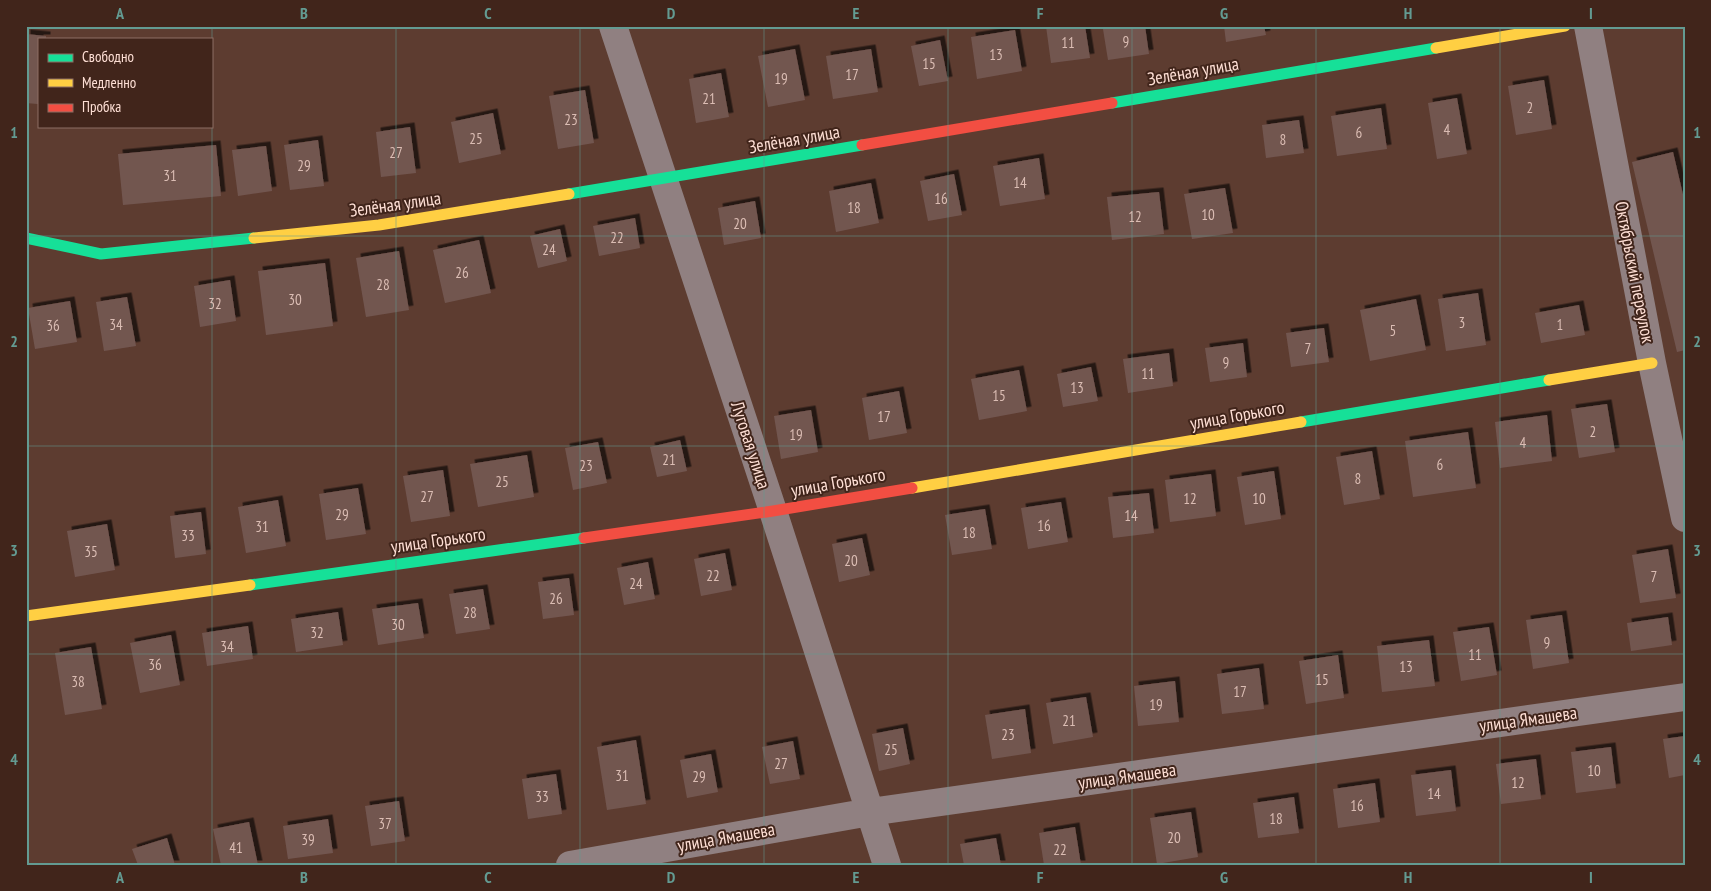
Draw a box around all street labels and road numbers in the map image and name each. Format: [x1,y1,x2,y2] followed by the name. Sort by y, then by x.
[1146,52,1240,90] street label: Зелёная улица
[747,120,841,158] street label: Зелёная улица
[348,186,442,222] street label: Зелёная улица
[1610,199,1660,345] street label: Октябрьский переулок
[1188,395,1286,435] street label: улица Горького
[726,397,776,492] street label: Луговая улица
[789,462,887,502] street label: улица Горького
[389,522,487,558] street label: улица Горького
[1478,701,1578,737] street label: улица Ямашева
[1077,758,1177,794] street label: улица Ямашева
[676,817,776,857] street label: улица Ямашева

